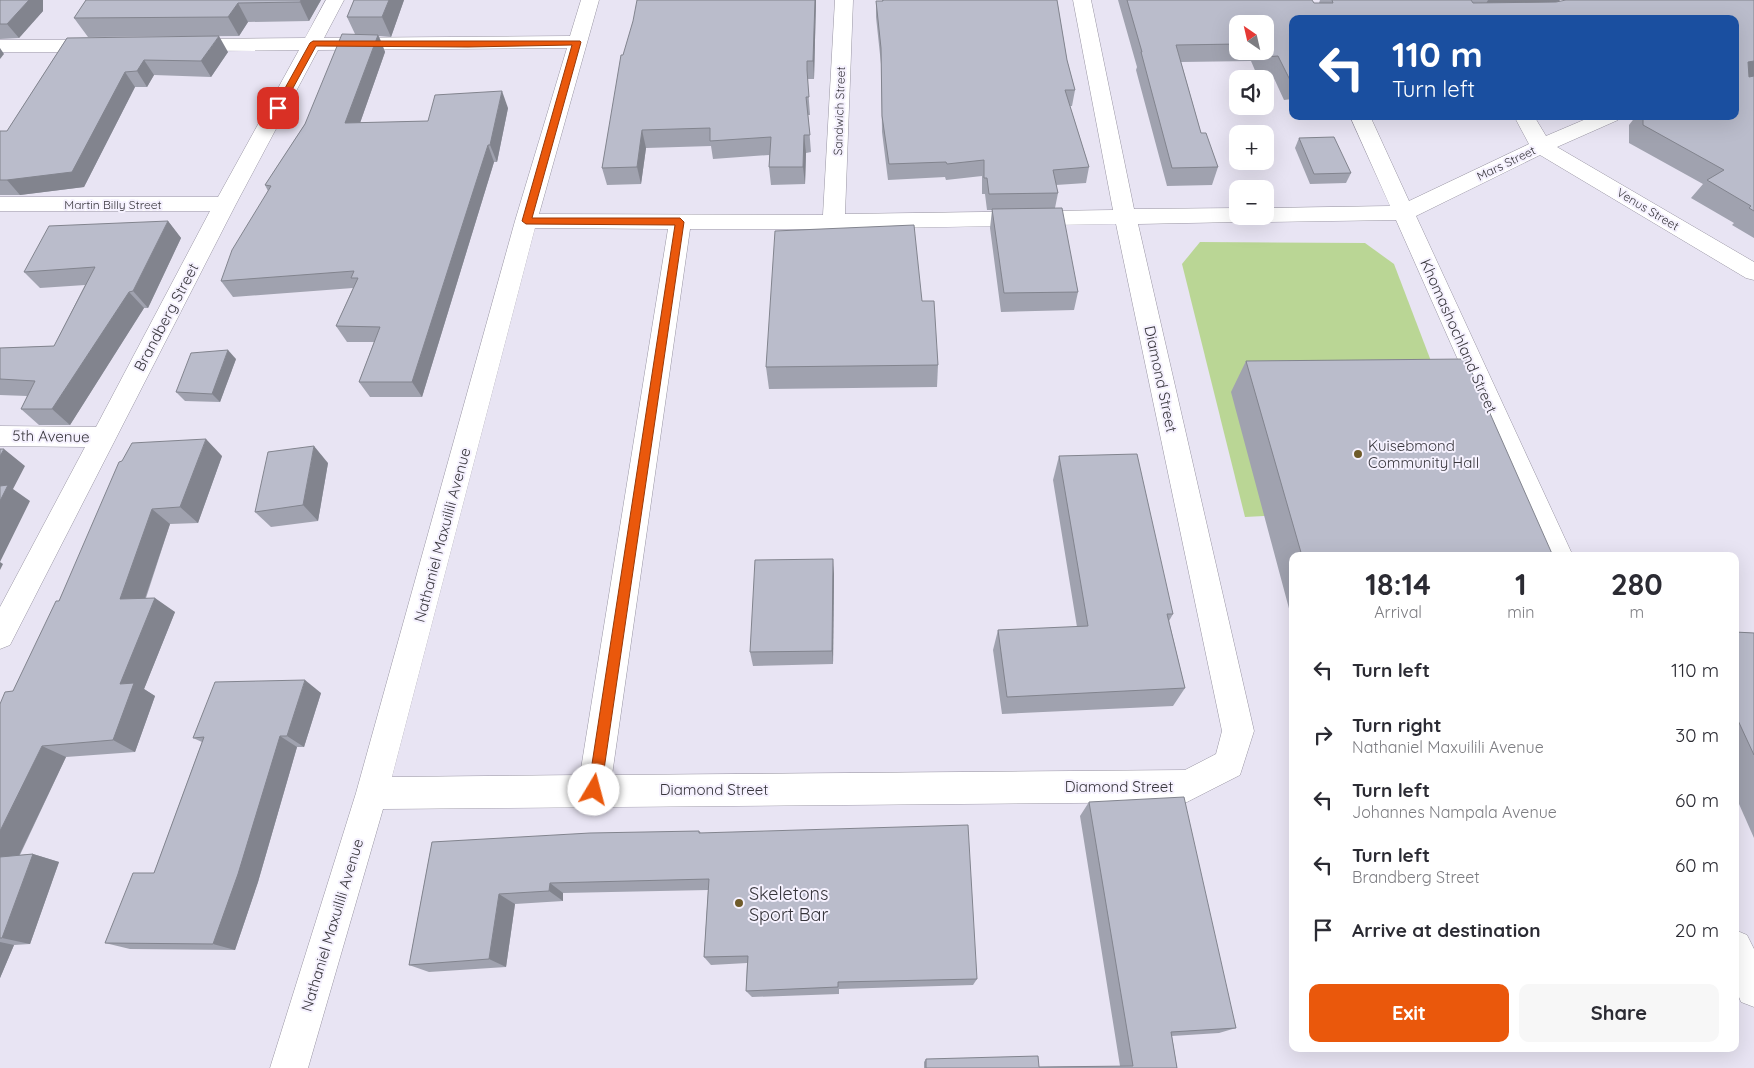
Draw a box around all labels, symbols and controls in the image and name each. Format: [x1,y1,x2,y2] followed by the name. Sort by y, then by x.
[1229,15,1274,60] north arrow
[1229,15,1274,225] map controls
[1392,32,1483,76] text: 110 m
[1309,35,1374,100] icon: left
[830,66,848,156] street label: Sandwich Street
[1229,70,1274,115] button: sound
[1392,75,1475,103] text: Turn left
[257,87,299,129] pin
[264,94,292,122] icon: arrive
[1229,125,1274,170] button: +
[1474,142,1538,184] street label: Mars Street
[1229,180,1274,225] button: −
[1614,185,1682,233] street label: Venus Street
[64,197,162,212] street label: Martin Billy Street
[1416,256,1502,416] street label: Khomashochland Street
[129,260,203,374] street label: Brandberg Street
[1140,324,1182,434] street label: Diamond Street
[12,426,90,446] street label: 5th Avenue
[1368,436,1479,472] place label: Kuisebmond Community Hall
[410,446,474,624] street label: Nathaniel Maxuilili Avenue
[1352,448,1364,460] marker: Kuisebmond Community Hall
[1365,565,1431,603] text: 18:14
[1515,565,1527,603] text: 1
[1611,565,1663,603] text: 280
[1374,602,1422,622] text: Arrival
[1507,602,1534,622] text: min
[1629,602,1644,622] text: m
[1309,656,1337,684] icon: left
[1352,658,1430,682] text: Turn left
[1671,658,1719,682] text: 110 m
[1352,713,1441,737] text: Turn right
[1309,721,1337,749] icon: right
[1675,723,1719,747] text: 30 m
[1352,737,1544,757] text: Nathaniel Maxuilili Avenue
[567,763,619,815] position arrow
[1065,777,1173,796] street label: Diamond Street
[1352,778,1430,802] text: Turn left
[660,780,768,799] street label: Diamond Street
[1309,786,1337,814] icon: left
[1675,788,1719,812] text: 60 m
[1352,802,1557,822] text: Johannes Nampala Avenue
[297,836,367,1014] street label: Nathaniel Maxuilili Avenue
[1352,843,1430,867] text: Turn left
[1309,851,1337,879] icon: left
[1675,853,1719,877] text: 60 m
[1352,867,1480,887] text: Brandberg Street
[749,882,828,926] place label: Skeletons Sport Bar
[733,897,745,909] marker: Skeletons Sport Bar
[1309,916,1337,944] icon: arrive
[1352,918,1541,942] text: Arrive at destination
[1675,918,1719,942] text: 20 m
[1309,984,1509,1042] button: Exit
[1519,984,1719,1042] button: Share

